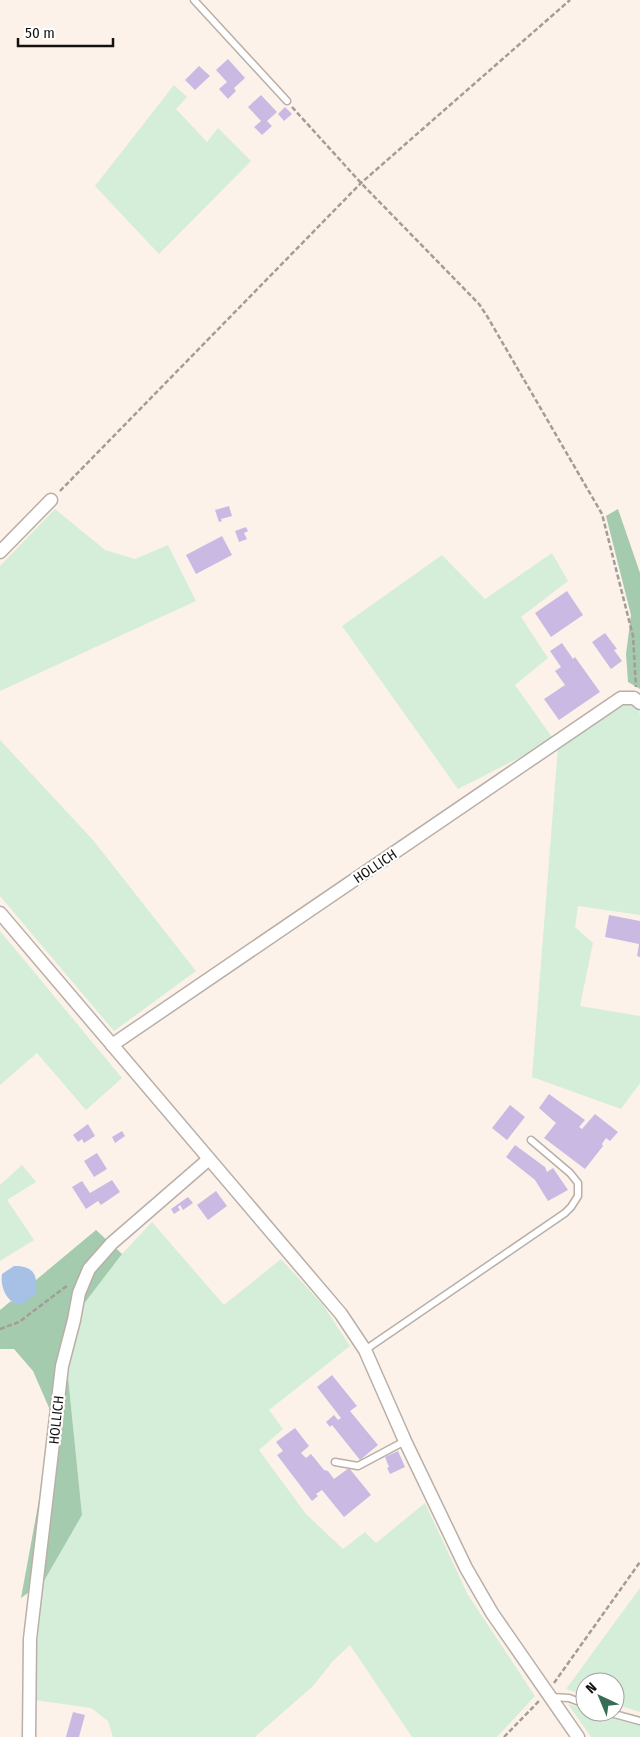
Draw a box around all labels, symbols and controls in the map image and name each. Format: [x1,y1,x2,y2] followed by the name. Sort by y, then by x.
[18,15,112,47] scale bar
[25,24,55,42] text: 50 m
[350,846,400,887] street label: HOLLICH
[45,1395,68,1445] street label: HOLLICH
[575,1672,625,1722] north arrow
[582,1679,600,1697] text: N

